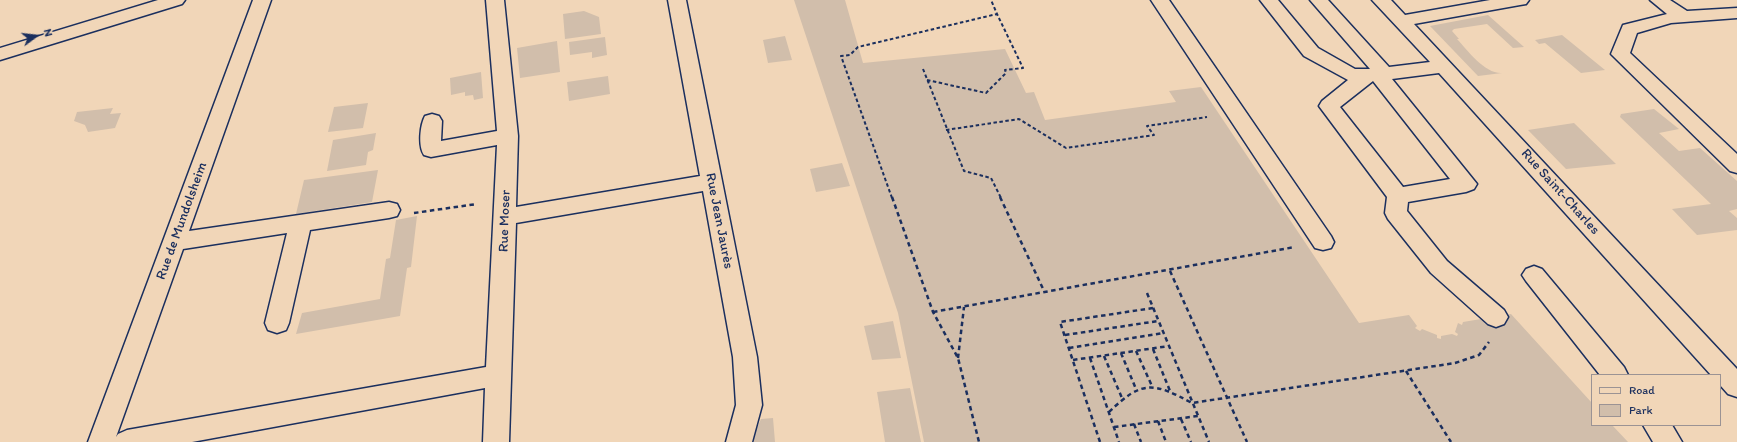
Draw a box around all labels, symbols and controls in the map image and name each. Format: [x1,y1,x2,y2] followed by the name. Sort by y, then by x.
[16,16,56,56] north arrow
[41,27,55,38] text: N
[1517,146,1603,238] street label: Rue Saint-Charles
[153,160,211,282] street label: Rue de Mundolsheim
[701,172,737,270] street label: Rue Jean Jaurès
[496,190,514,252] street label: Rue Moser
[1591,374,1721,426] legend
[1629,383,1655,397] text: Road
[1629,403,1653,417] text: Park

